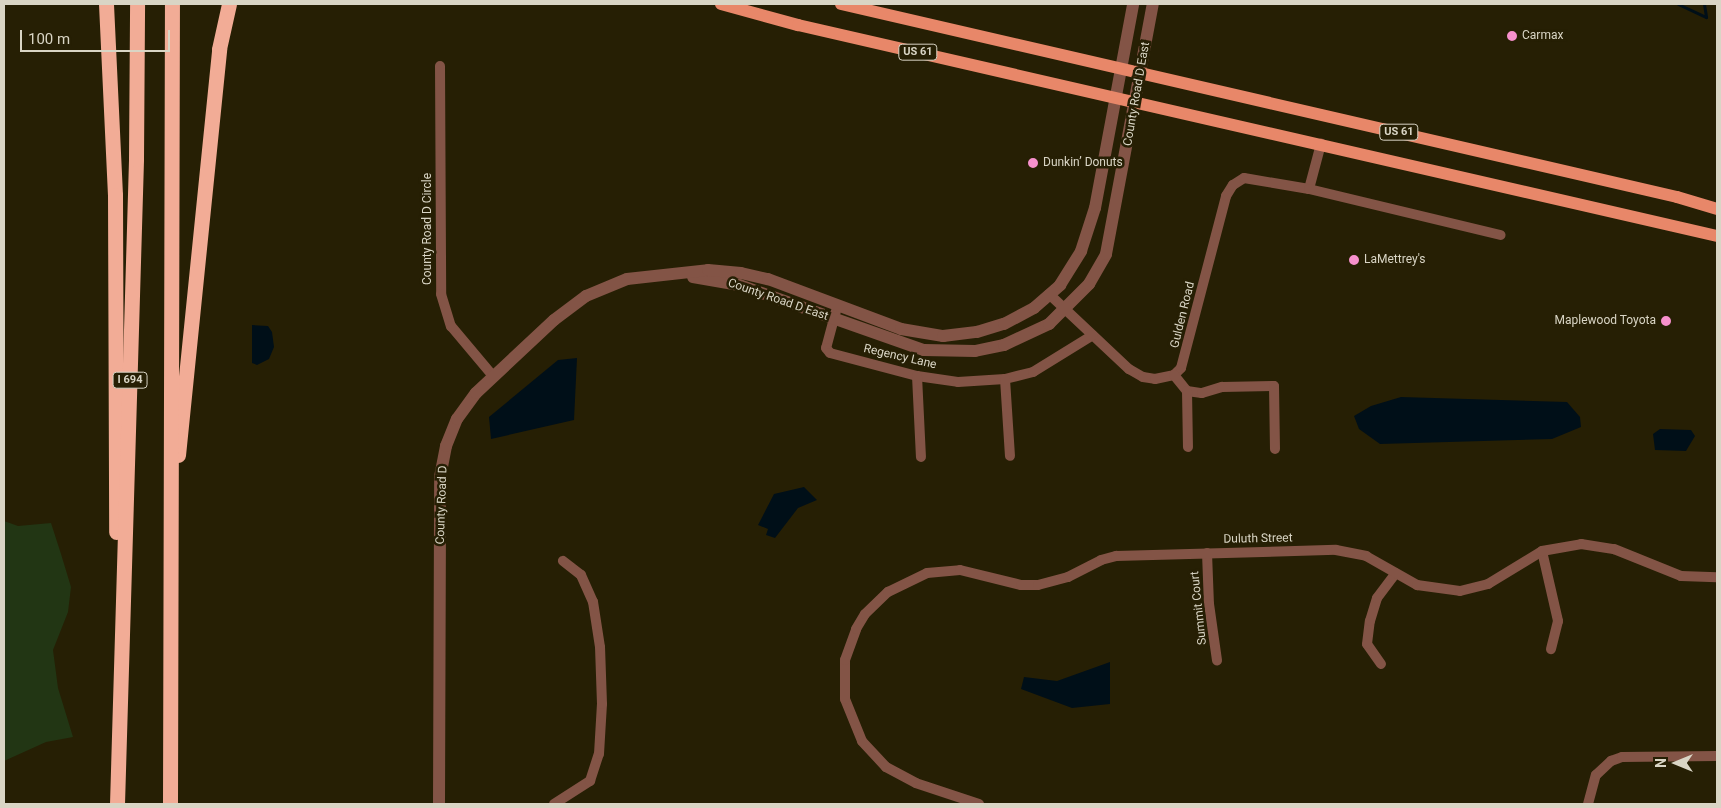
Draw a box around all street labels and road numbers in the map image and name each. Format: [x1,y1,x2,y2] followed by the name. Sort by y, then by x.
[1121,41,1153,147] street label: County Road D East
[898,44,938,61] road number: US 61
[1379,124,1419,140] road number: US 61
[421,173,435,285] street label: County Road D Circle
[726,276,830,324] street label: County Road D East
[1168,280,1198,350] street label: Gulden Road
[862,342,938,372] street label: Regency Lane
[112,372,148,388] road number: I 694
[433,465,451,545] street label: County Road D
[1223,531,1293,547] street label: Duluth Street
[1188,570,1210,646] street label: Summit Court

